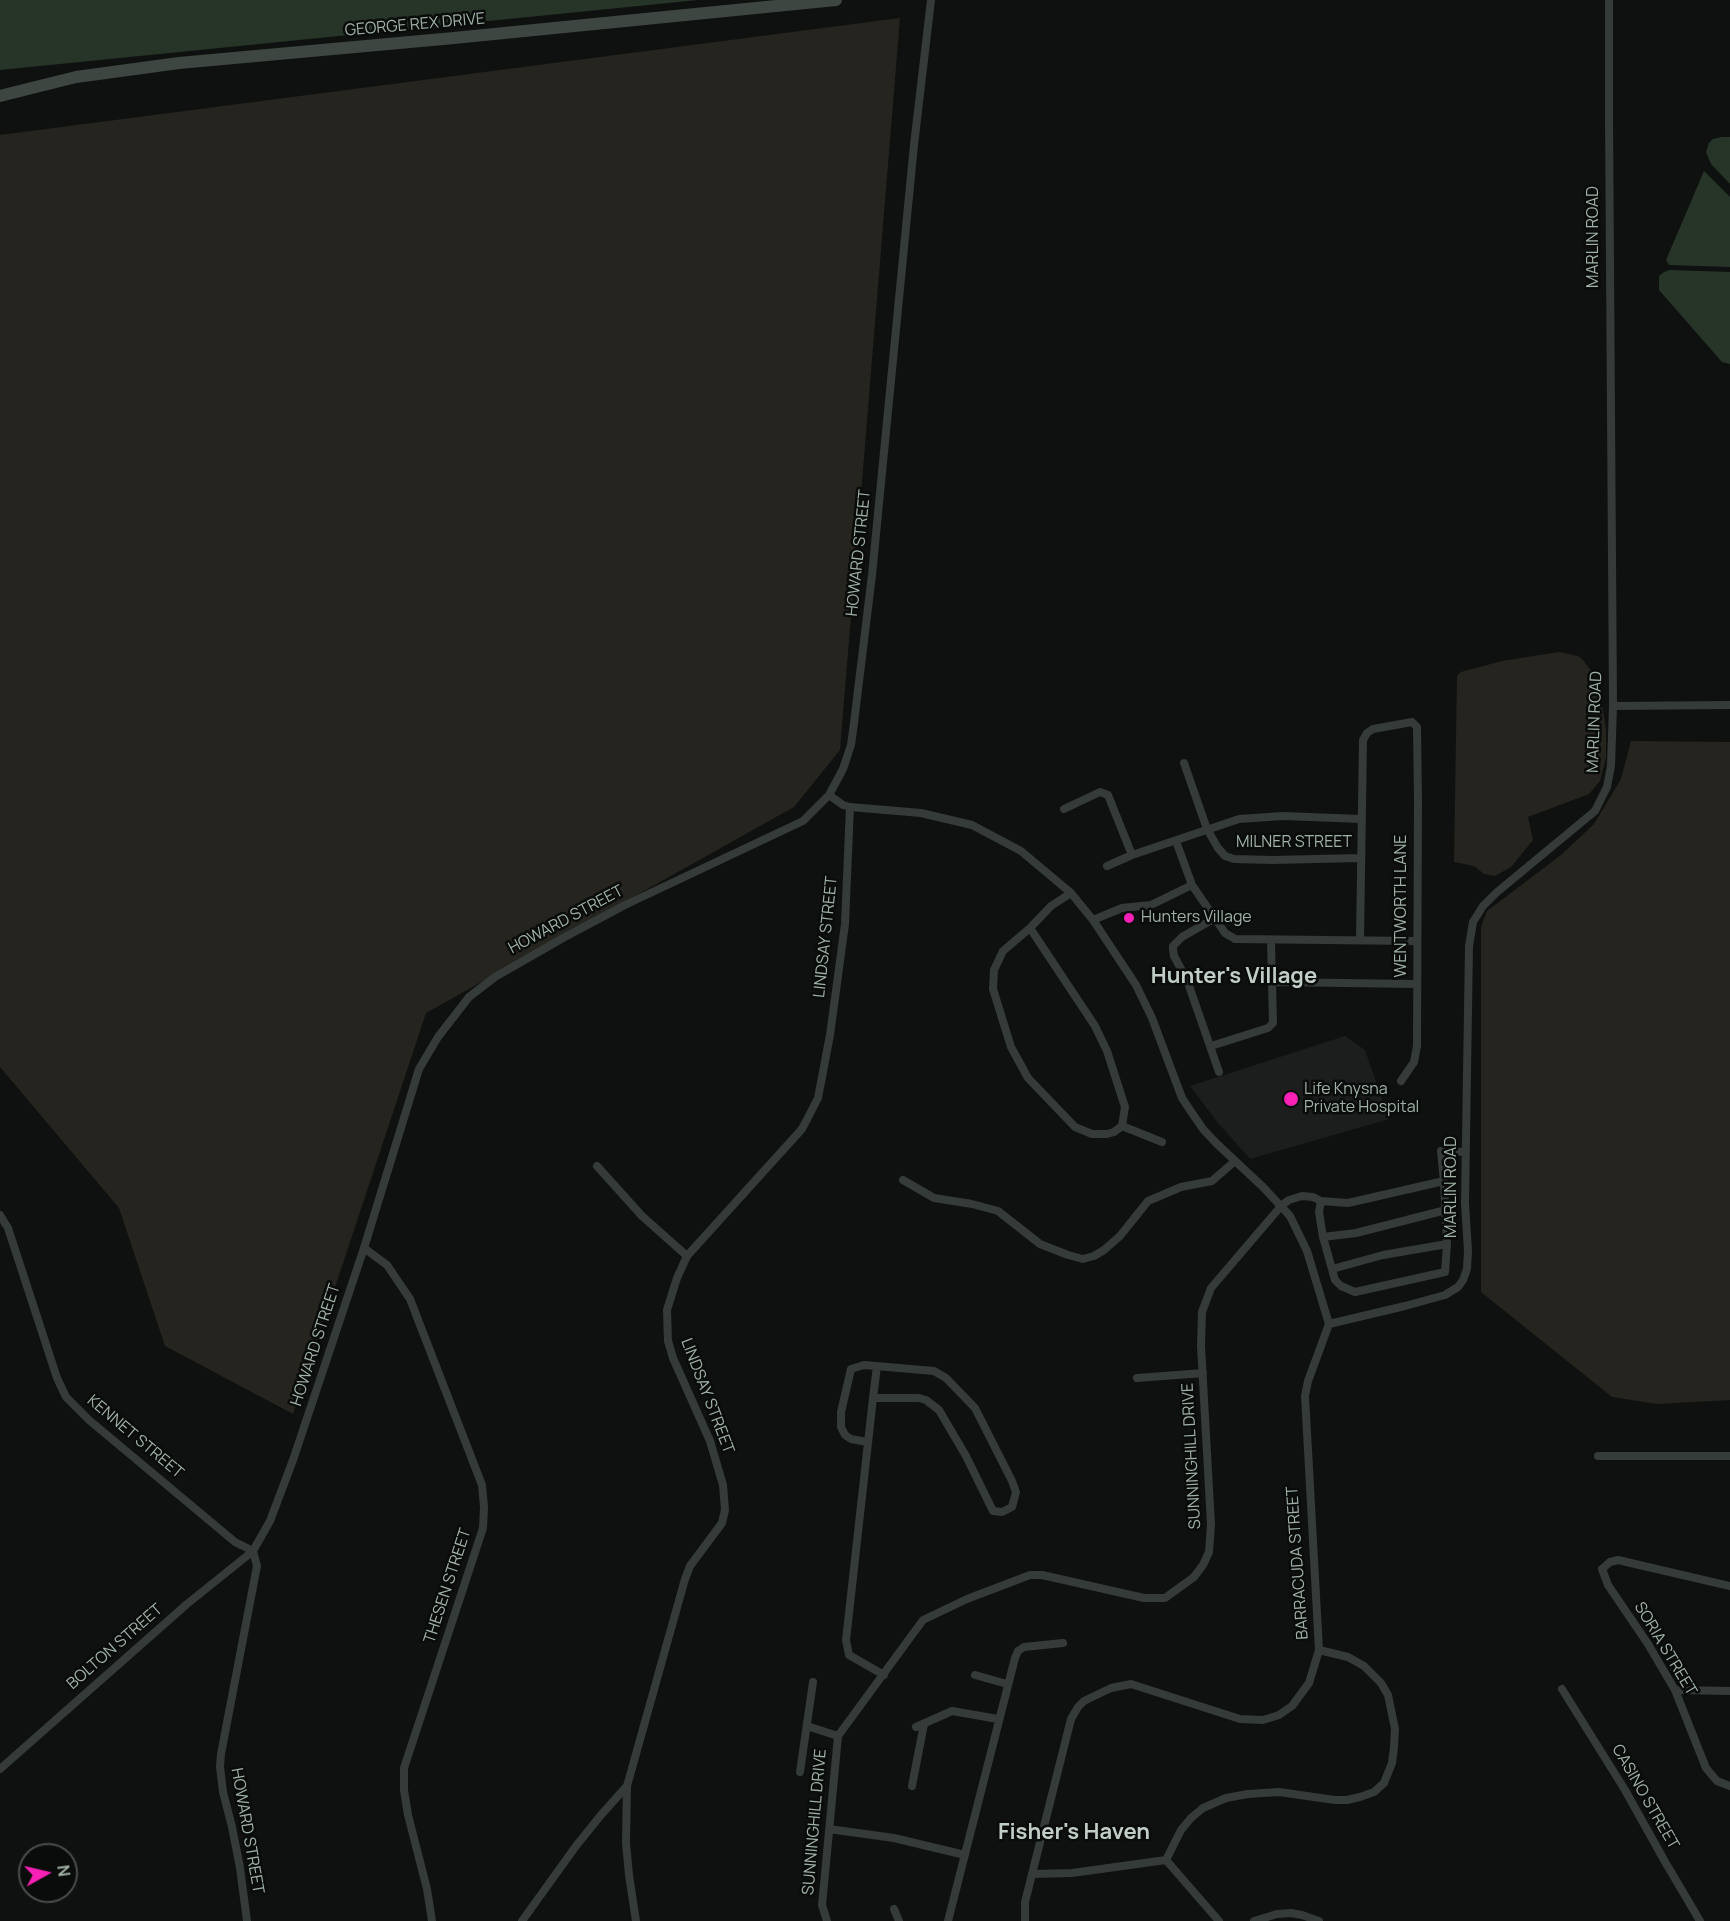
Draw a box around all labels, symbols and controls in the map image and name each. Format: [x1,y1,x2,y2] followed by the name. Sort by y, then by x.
[344,9,486,41] street label: GEORGE REX DRIVE
[1584,186,1604,288] street label: MARLIN ROAD
[843,489,875,617] street label: HOWARD STREET
[1584,671,1606,773] street label: MARLIN ROAD
[1236,833,1352,853] street label: MILNER STREET
[1392,835,1412,977] street label: WENTWORTH LANE
[810,875,842,999] street label: LINDSAY STREET
[505,882,627,958] street label: HOWARD STREET
[1141,908,1252,928] place label: Hunters Village
[1122,911,1136,925] marker: Hunters Village
[1151,964,1317,990] district label: Hunter's Village
[1304,1080,1419,1118] place label: Life Knysna Private Hospital
[1282,1090,1300,1108] marker: Life Knysna Private Hospital
[1442,1136,1462,1238] street label: MARLIN ROAD
[287,1281,345,1409] street label: HOWARD STREET
[676,1336,738,1456] street label: LINDSAY STREET
[1179,1382,1205,1530] street label: SUNNINGHILL DRIVE
[83,1391,187,1483] street label: KENNET STREET
[1283,1486,1313,1640] street label: BARRACUDA STREET
[420,1526,476,1646] street label: THESEN STREET
[1630,1599,1700,1699] street label: SORIA STREET
[63,1600,167,1694] street label: BOLTON STREET
[1607,1741,1683,1853] street label: CASINO STREET
[799,1748,831,1896] street label: SUNNINGHILL DRIVE
[226,1767,268,1895] street label: HOWARD STREET
[998,1820,1150,1846] district label: Fisher's Haven
[18,1843,78,1903] north arrow
[52,1864,76,1878] text: N

